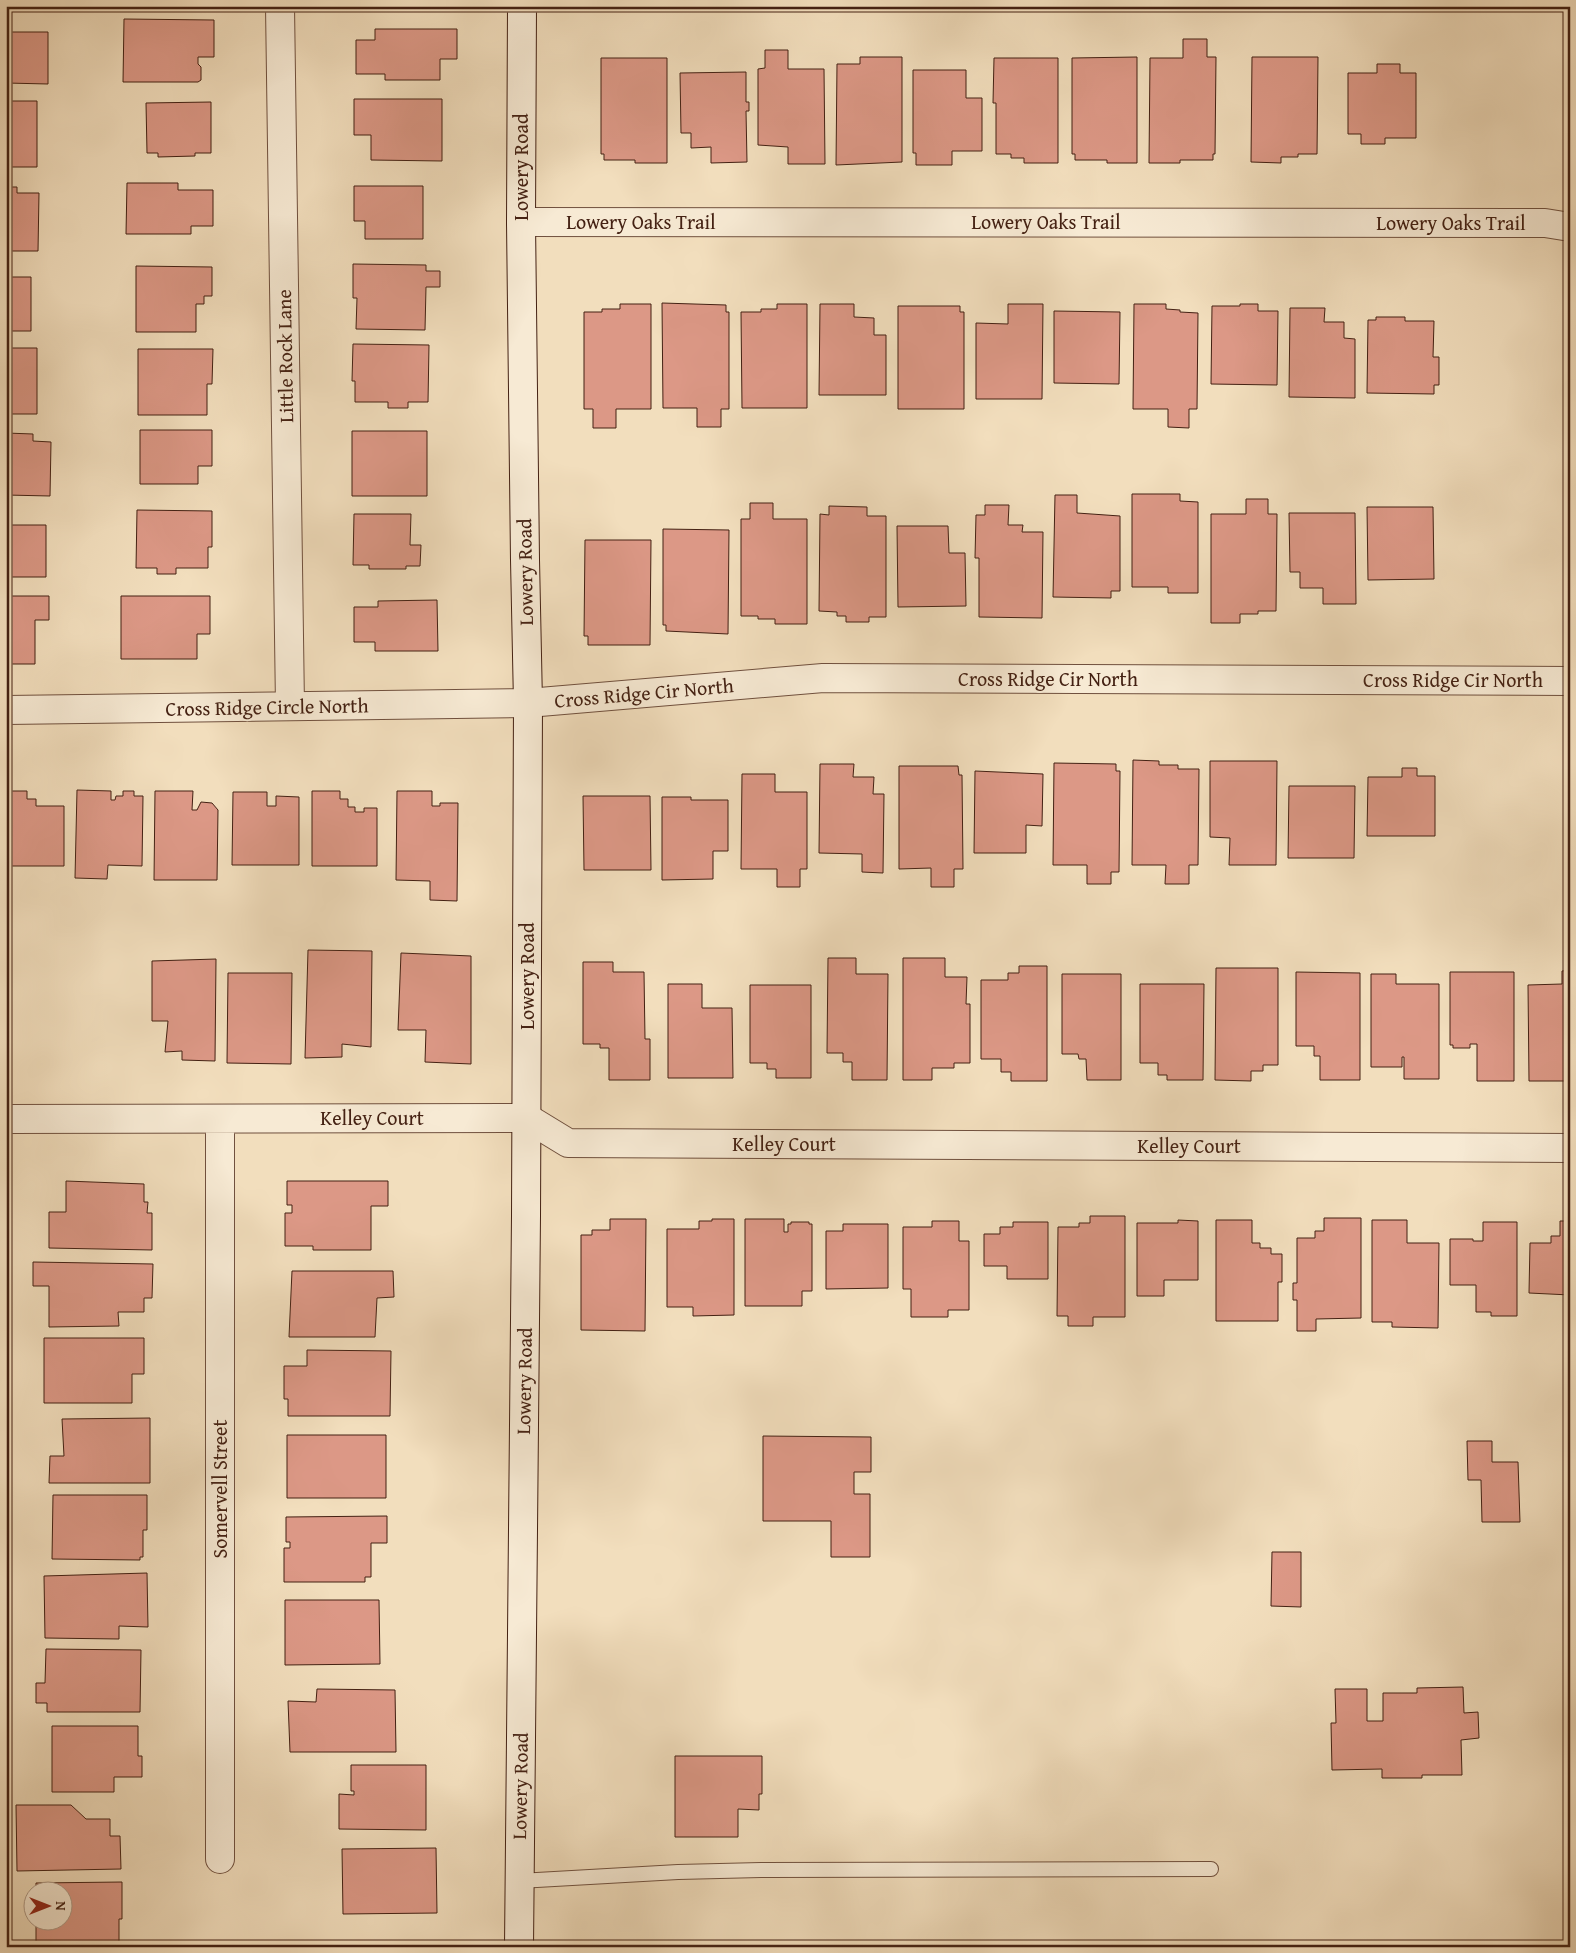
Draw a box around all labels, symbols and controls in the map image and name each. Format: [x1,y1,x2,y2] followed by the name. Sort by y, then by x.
[506,113,535,221] street label: Lowery Road
[566,207,716,236] street label: Lowery Oaks Trail
[971,207,1121,236] street label: Lowery Oaks Trail
[1376,208,1526,237] street label: Lowery Oaks Trail
[269,289,300,423] street label: Little Rock Lane
[509,518,540,626] street label: Lowery Road
[958,664,1138,693] street label: Cross Ridge Cir North
[1363,665,1543,694] street label: Cross Ridge Cir North
[553,670,735,715] street label: Cross Ridge Cir North
[165,690,369,723] street label: Cross Ridge Circle North
[512,922,541,1030] street label: Lowery Road
[320,1103,424,1132] street label: Kelley Court
[732,1129,836,1158] street label: Kelley Court
[1137,1131,1241,1160] street label: Kelley Court
[508,1327,539,1435] street label: Lowery Road
[205,1419,234,1559] street label: Somervell Street
[504,1732,535,1840] street label: Lowery Road
[22,1880,72,1930] north arrow
[51,1901,71,1911] text: N

